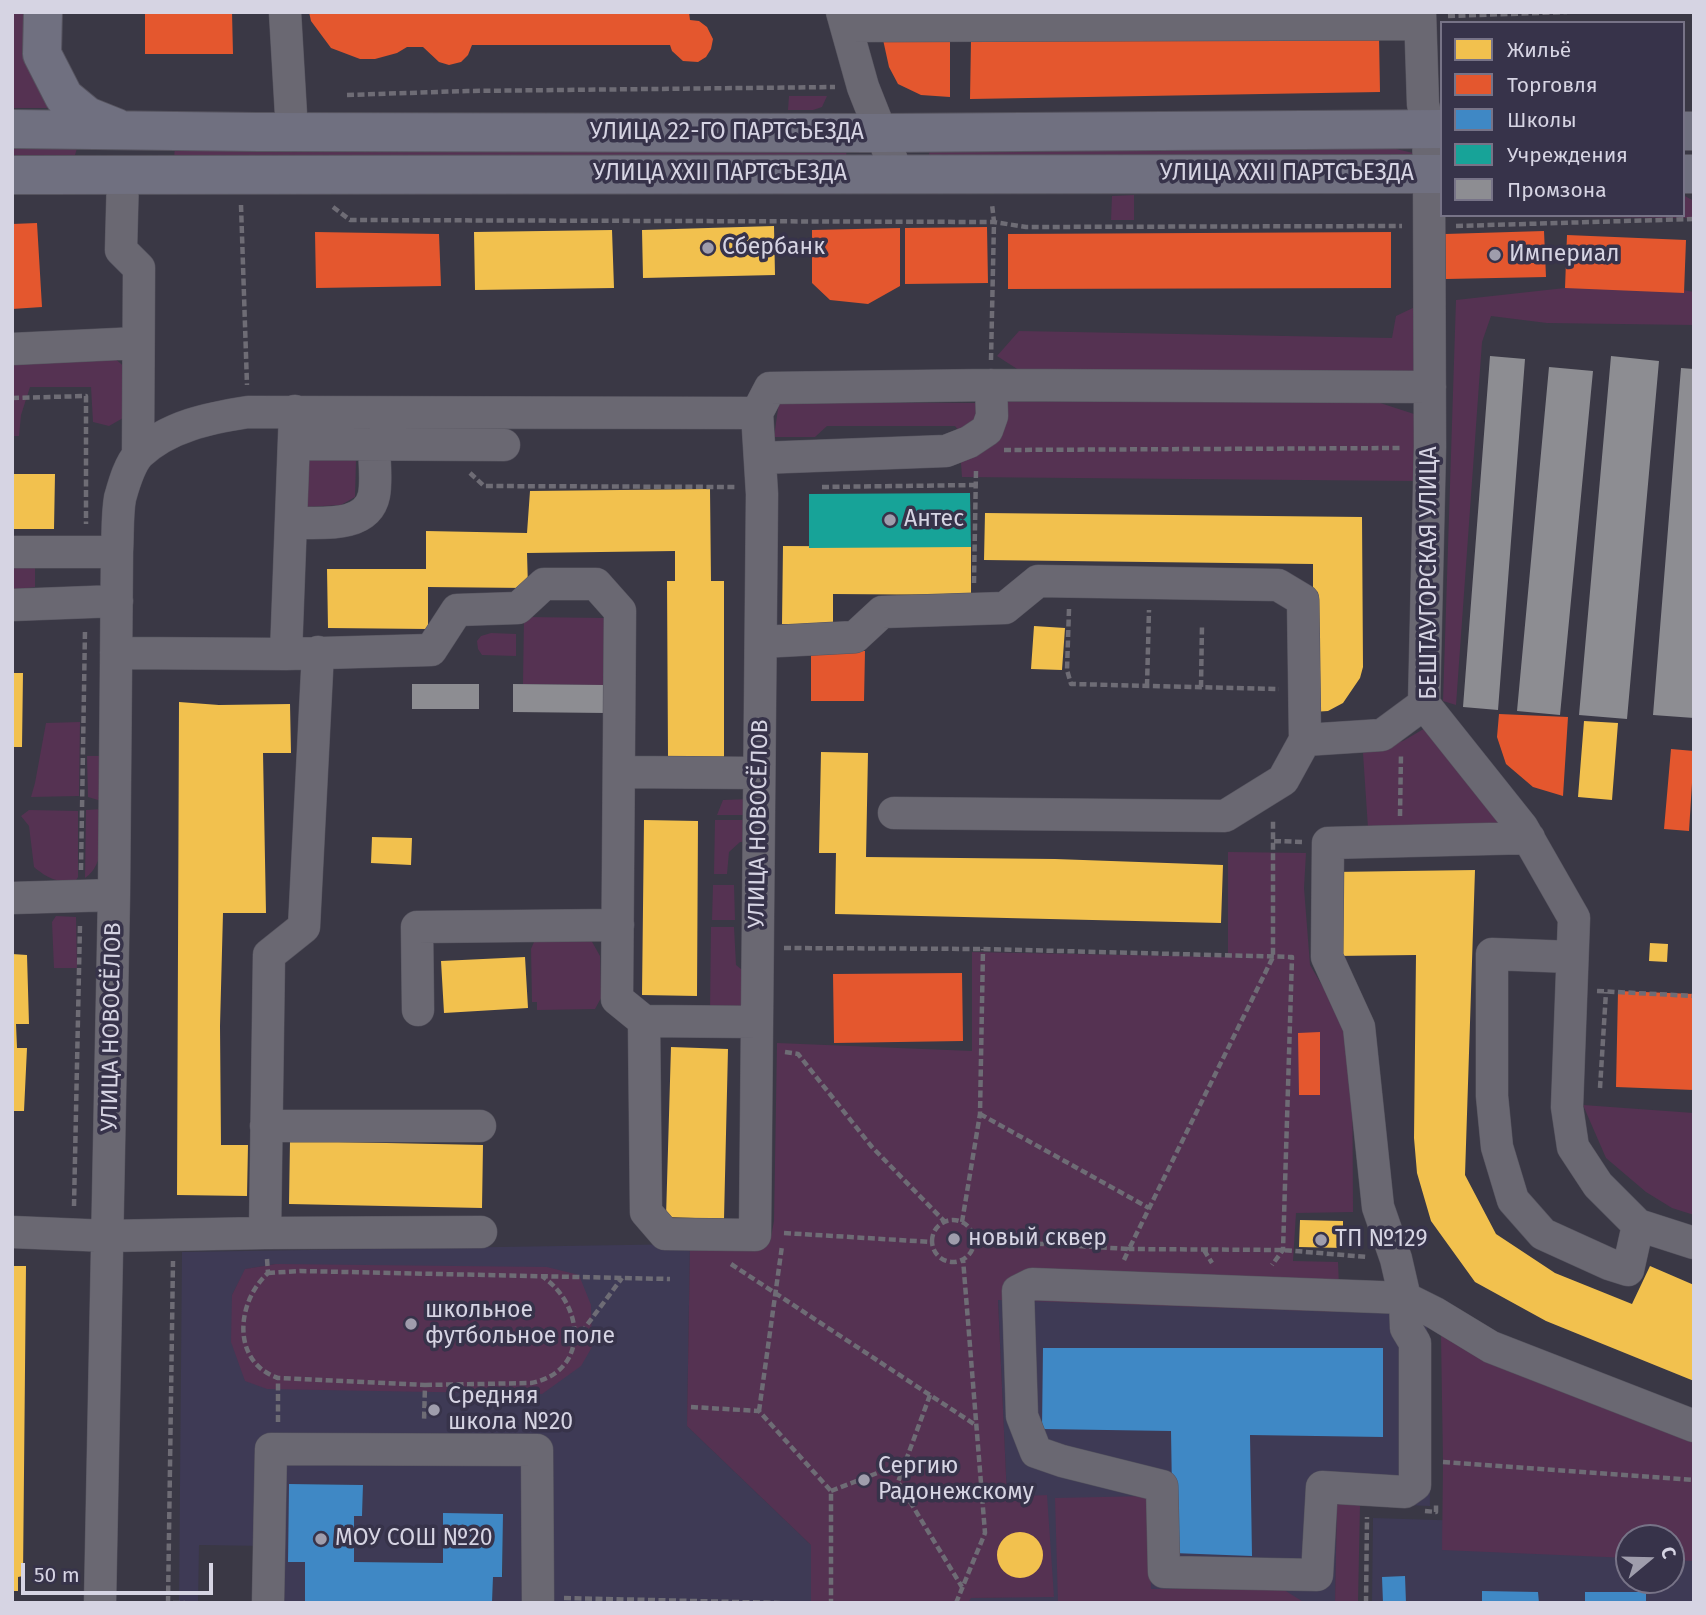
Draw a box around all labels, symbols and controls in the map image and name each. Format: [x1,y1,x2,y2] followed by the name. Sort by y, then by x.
[1440,21,1685,217] legend
[1507,37,1571,63] text: Жильё
[1507,72,1598,98] text: Торговля
[1507,107,1577,133] text: Школы
[590,119,864,147] street label: УЛИЦА 22-ГО ПАРТСЪЕЗДА
[1507,142,1628,168] text: Учреждения
[593,160,847,188] street label: УЛИЦА XXII ПАРТСЪЕЗДА
[1160,160,1414,188] street label: УЛИЦА XXII ПАРТСЪЕЗДА
[1507,177,1607,203] text: Промзона
[722,234,825,262] place label: Сбербанк
[700,240,716,256] marker: Сбербанк
[1509,241,1619,269] place label: Империал
[1487,247,1503,263] marker: Империал
[1416,446,1444,700] street label: БЕШТАУГОРСКАЯ УЛИЦА
[904,506,964,534] place label: Антес
[882,512,898,528] marker: Антес
[743,719,775,929] street label: УЛИЦА НОВОСЁЛОВ
[96,922,128,1132] street label: УЛИЦА НОВОСЁЛОВ
[968,1225,1107,1253] place label: новый сквер
[1335,1226,1428,1254] place label: ТП №129
[946,1231,962,1247] marker: новый сквер
[1313,1232,1329,1248] marker: ТП №129
[425,1297,615,1351] place label: школьное футбольное поле
[403,1316,419,1332] marker: школьное футбольное поле
[448,1383,573,1437] place label: Средняя школа №20
[426,1402,442,1418] marker: Средняя школа №20
[878,1453,1034,1507] place label: Сергию Радонежскому
[856,1472,872,1488] marker: Сергию Радонежскому
[1615,1524,1685,1594] north arrow
[335,1525,493,1553] place label: МОУ СОШ №20
[313,1531,329,1547] marker: МОУ СОШ №20
[1656,1544,1681,1562] text: С
[24,1548,217,1592] scale bar
[34,1562,80,1588] text: 50 m

